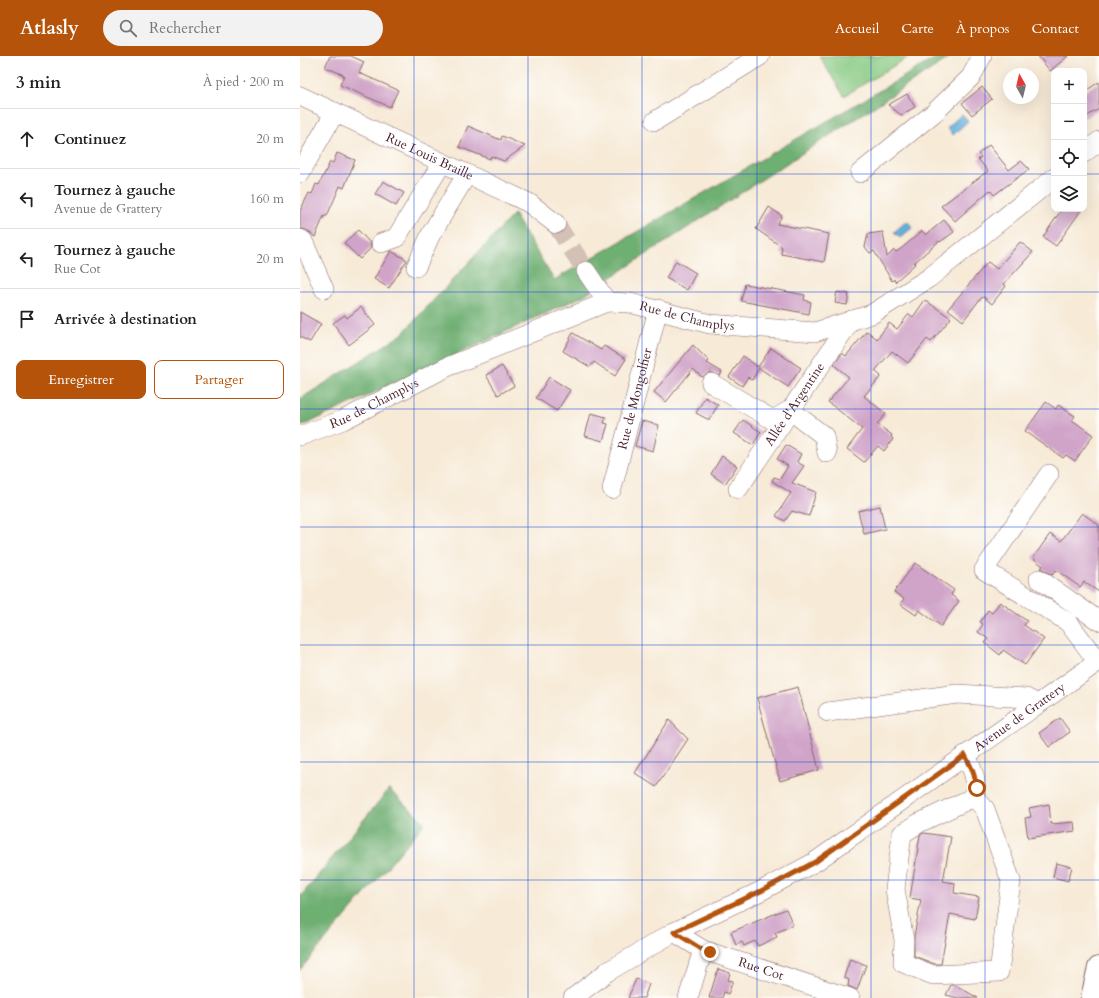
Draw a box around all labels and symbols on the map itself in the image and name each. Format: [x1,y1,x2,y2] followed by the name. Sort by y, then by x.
[1003,68,1039,104] north arrow
[383,128,476,185] street label: Rue Louis Braille
[638,297,735,335] street label: Rue de Champlys
[613,346,657,452] street label: Rue de Mongolfier
[760,359,829,449] street label: Allée d'Argentine
[327,374,422,433] street label: Rue de Champlys
[970,678,1069,756] street label: Avenue de Grattery
[968,779,986,797] route start
[701,943,719,961] route end
[736,953,786,985] street label: Rue Cot

